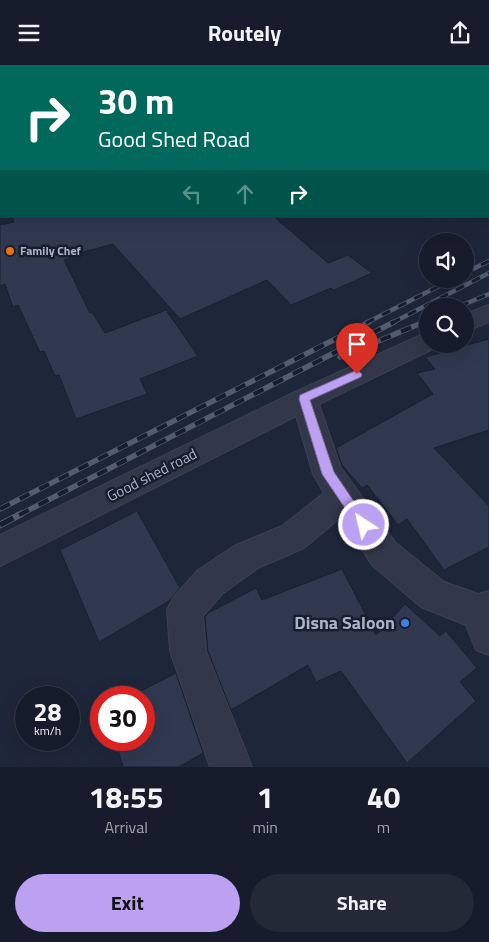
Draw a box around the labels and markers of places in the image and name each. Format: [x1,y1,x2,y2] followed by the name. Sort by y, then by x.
[20,241,82,260] place label: Family Chef
[4,245,16,257] marker: Family Chef
[336,323,378,374] pin
[294,609,395,636] place label: Disna Saloon
[399,617,411,629] marker: Disna Saloon

